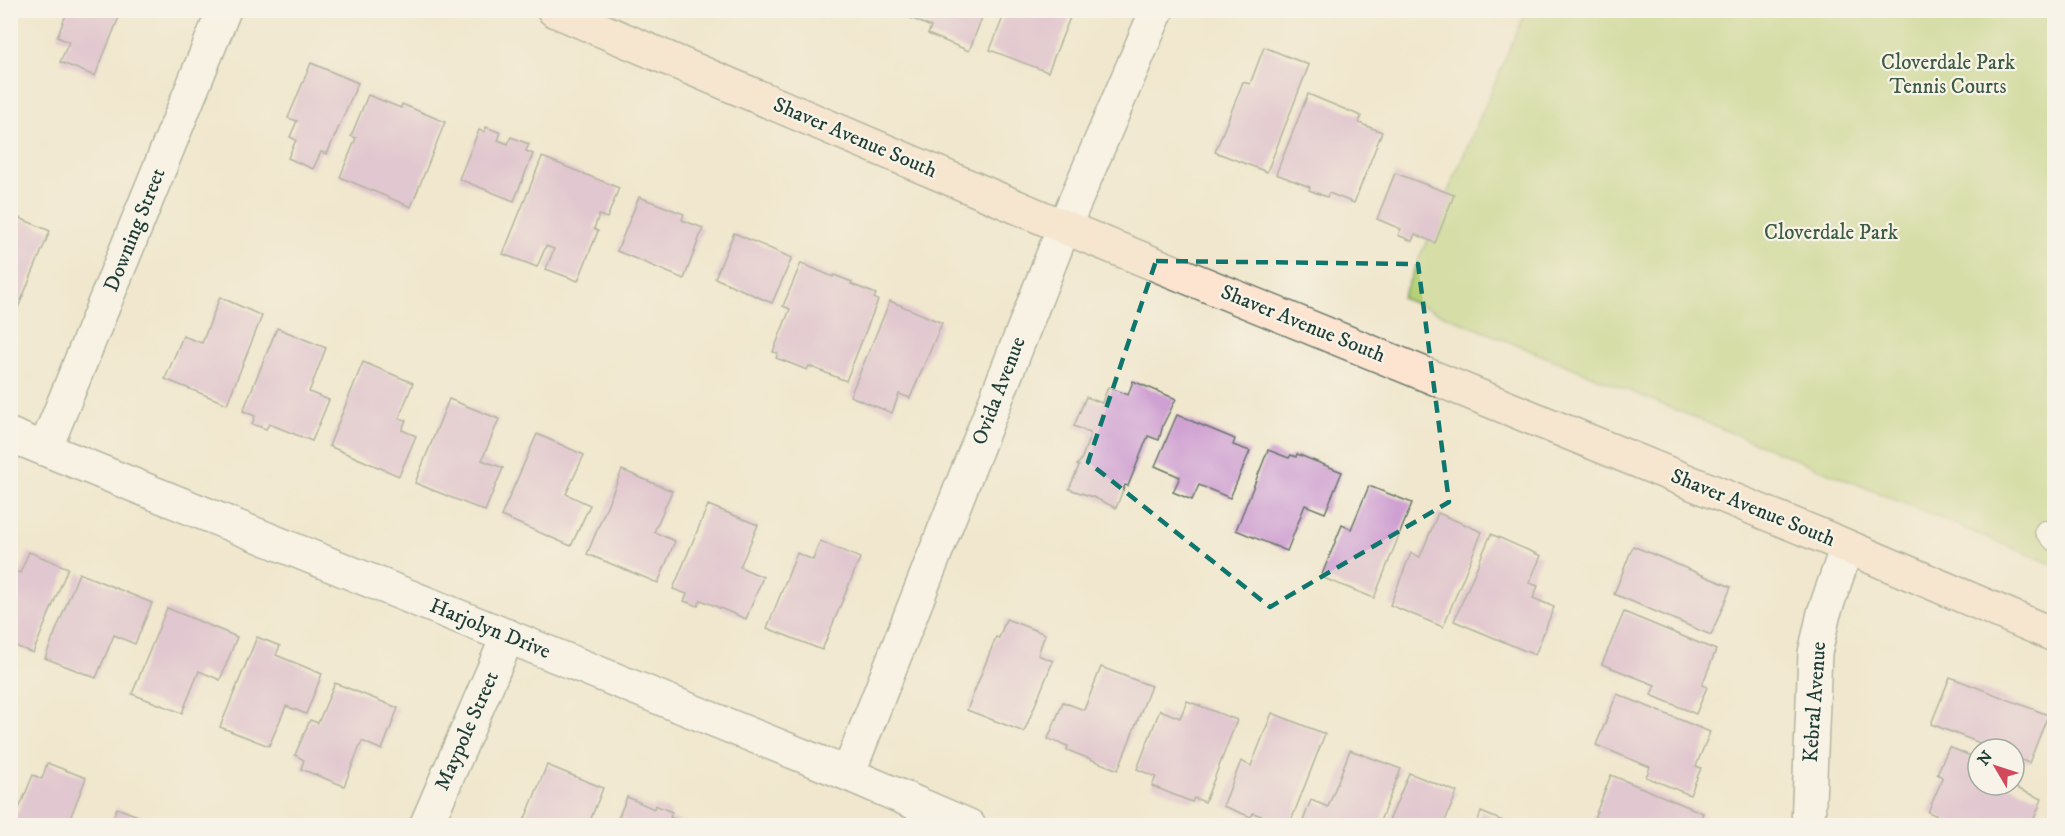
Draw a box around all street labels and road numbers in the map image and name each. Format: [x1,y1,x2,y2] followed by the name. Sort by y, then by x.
[769,92,941,184] street label: Shaver Avenue South
[98,164,172,296] street label: Downing Street
[1217,279,1389,369] street label: Shaver Avenue South
[966,333,1032,449] street label: Ovida Avenue
[1667,463,1839,553] street label: Shaver Avenue South
[426,593,554,665] street label: Harjolyn Drive
[1798,640,1832,763] street label: Kebral Avenue
[429,667,505,795] street label: Maypole Street

